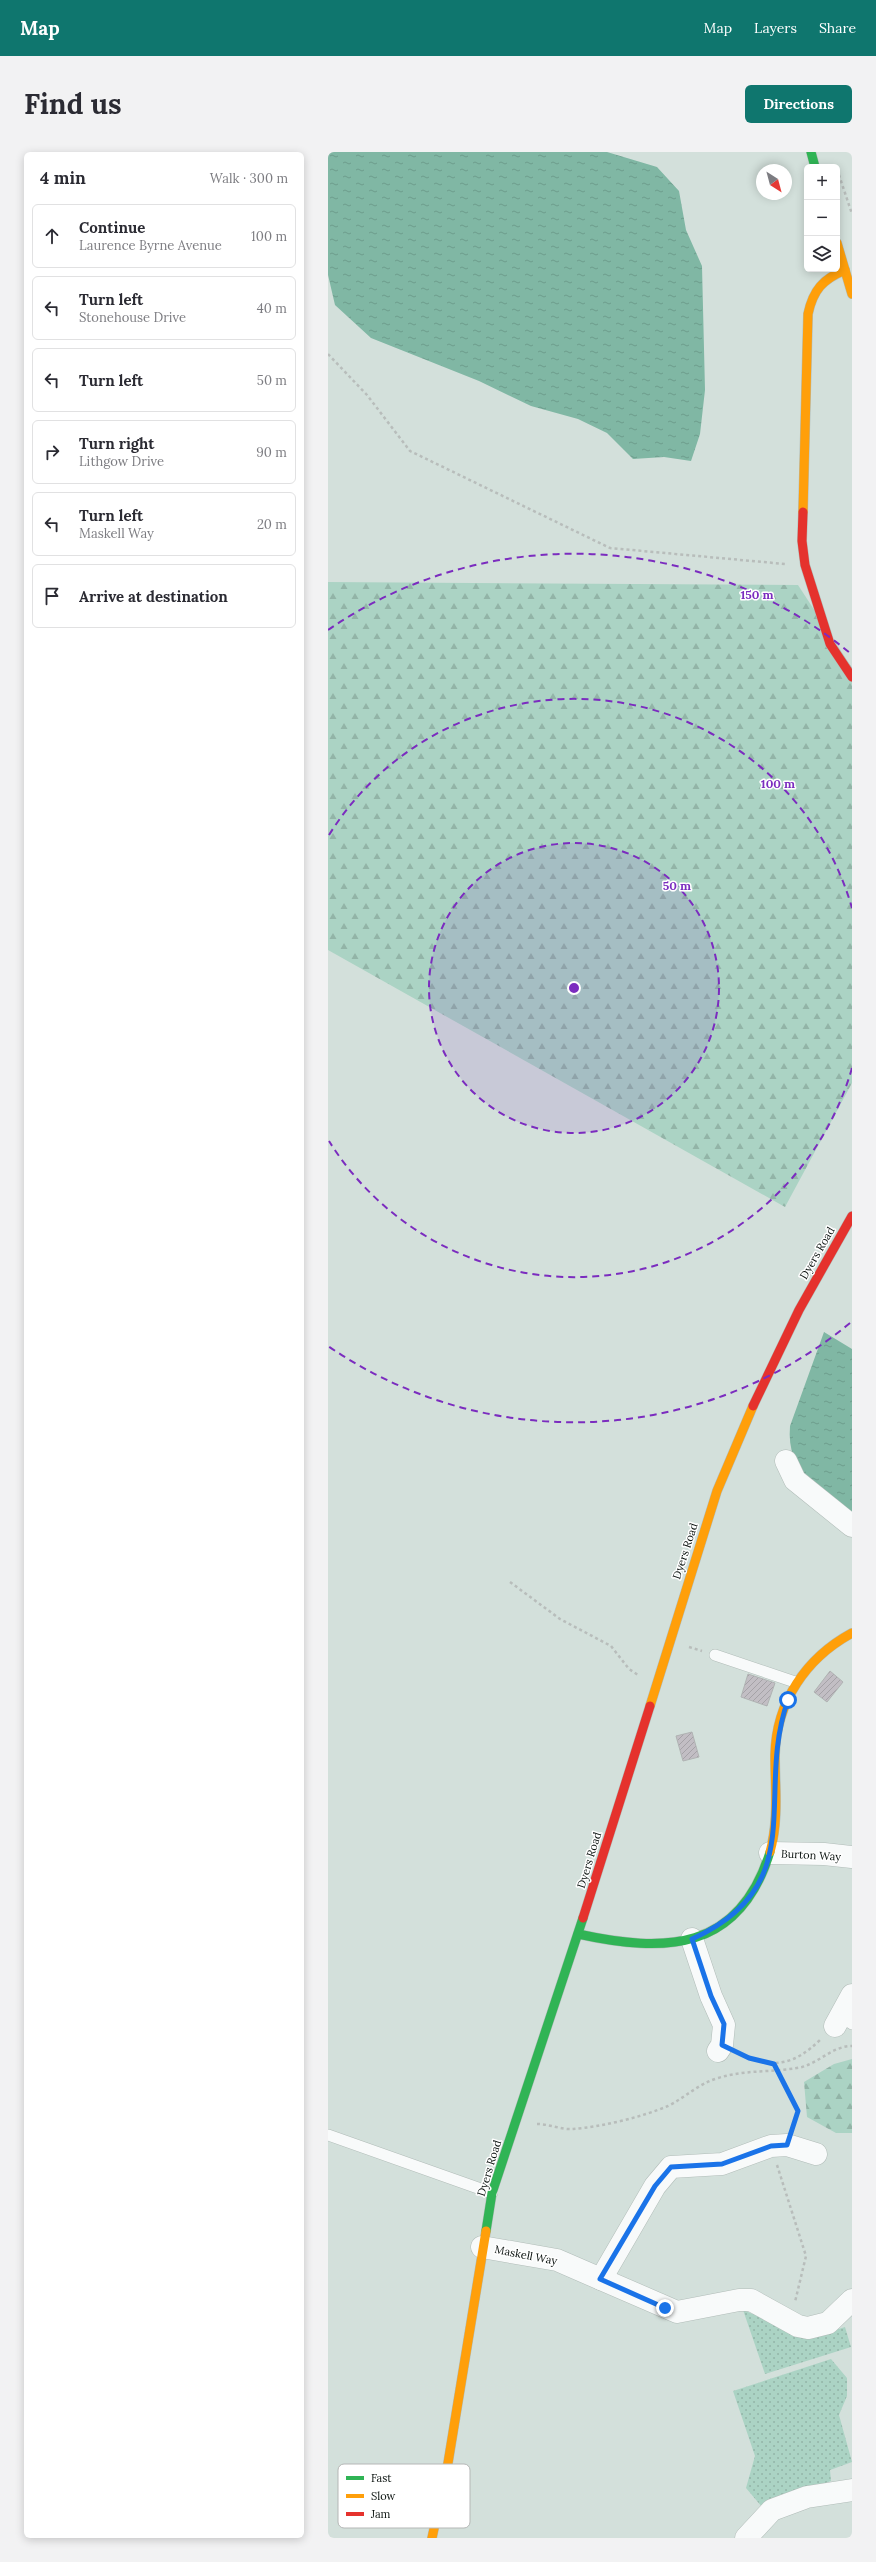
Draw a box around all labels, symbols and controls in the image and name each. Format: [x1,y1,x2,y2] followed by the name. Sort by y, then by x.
[20,16,60,40] text: Map
[704,19,732,37] text: Map
[754,19,797,37] text: Layers
[819,19,856,37] text: Share
[745,85,852,123] button: Directions
[24,86,122,122] text: Find us
[756,164,792,200] north arrow
[804,164,840,272] map controls
[804,164,840,200] button: +
[40,167,86,189] text: 4 min
[210,170,288,187] text: Walk · 300 m
[804,200,840,236] button: −
[79,218,145,237] text: Continue
[41,225,63,247] icon: ahead
[251,228,287,245] text: 100 m
[804,236,840,272] button: layers
[79,237,222,254] text: Laurence Byrne Avenue
[79,290,143,309] text: Turn left
[41,297,63,319] icon: left
[257,300,287,317] text: 40 m
[79,309,186,326] text: Stonehouse Drive
[41,369,63,391] icon: left
[79,371,143,390] text: Turn left
[257,372,287,389] text: 50 m
[79,434,155,453] text: Turn right
[41,441,63,463] icon: right
[256,444,287,461] text: 90 m
[79,453,164,470] text: Lithgow Drive
[79,506,143,525] text: Turn left
[41,513,63,535] icon: left
[257,516,287,533] text: 20 m
[79,525,154,542] text: Maskell Way
[41,585,63,607] icon: arrive
[79,587,228,606] text: Arrive at destination
[740,587,774,602] text: 150 m
[761,776,795,791] text: 100 m
[663,878,691,893] text: 50 m
[567,981,581,995] centre of rings
[796,1224,838,1282] street label: Dyers Road
[669,1521,701,1581] street label: Dyers Road
[779,1691,797,1709] route start
[574,1830,604,1890] street label: Dyers Road
[781,1846,842,1864] street label: Burton Way
[474,2138,504,2198] street label: Dyers Road
[494,2242,559,2268] street label: Maskell Way
[656,2299,674,2317] route end
[338,2464,470,2528] legend
[371,2471,392,2485] text: Fast
[371,2489,396,2503] text: Slow
[370,2507,391,2521] text: Jam

